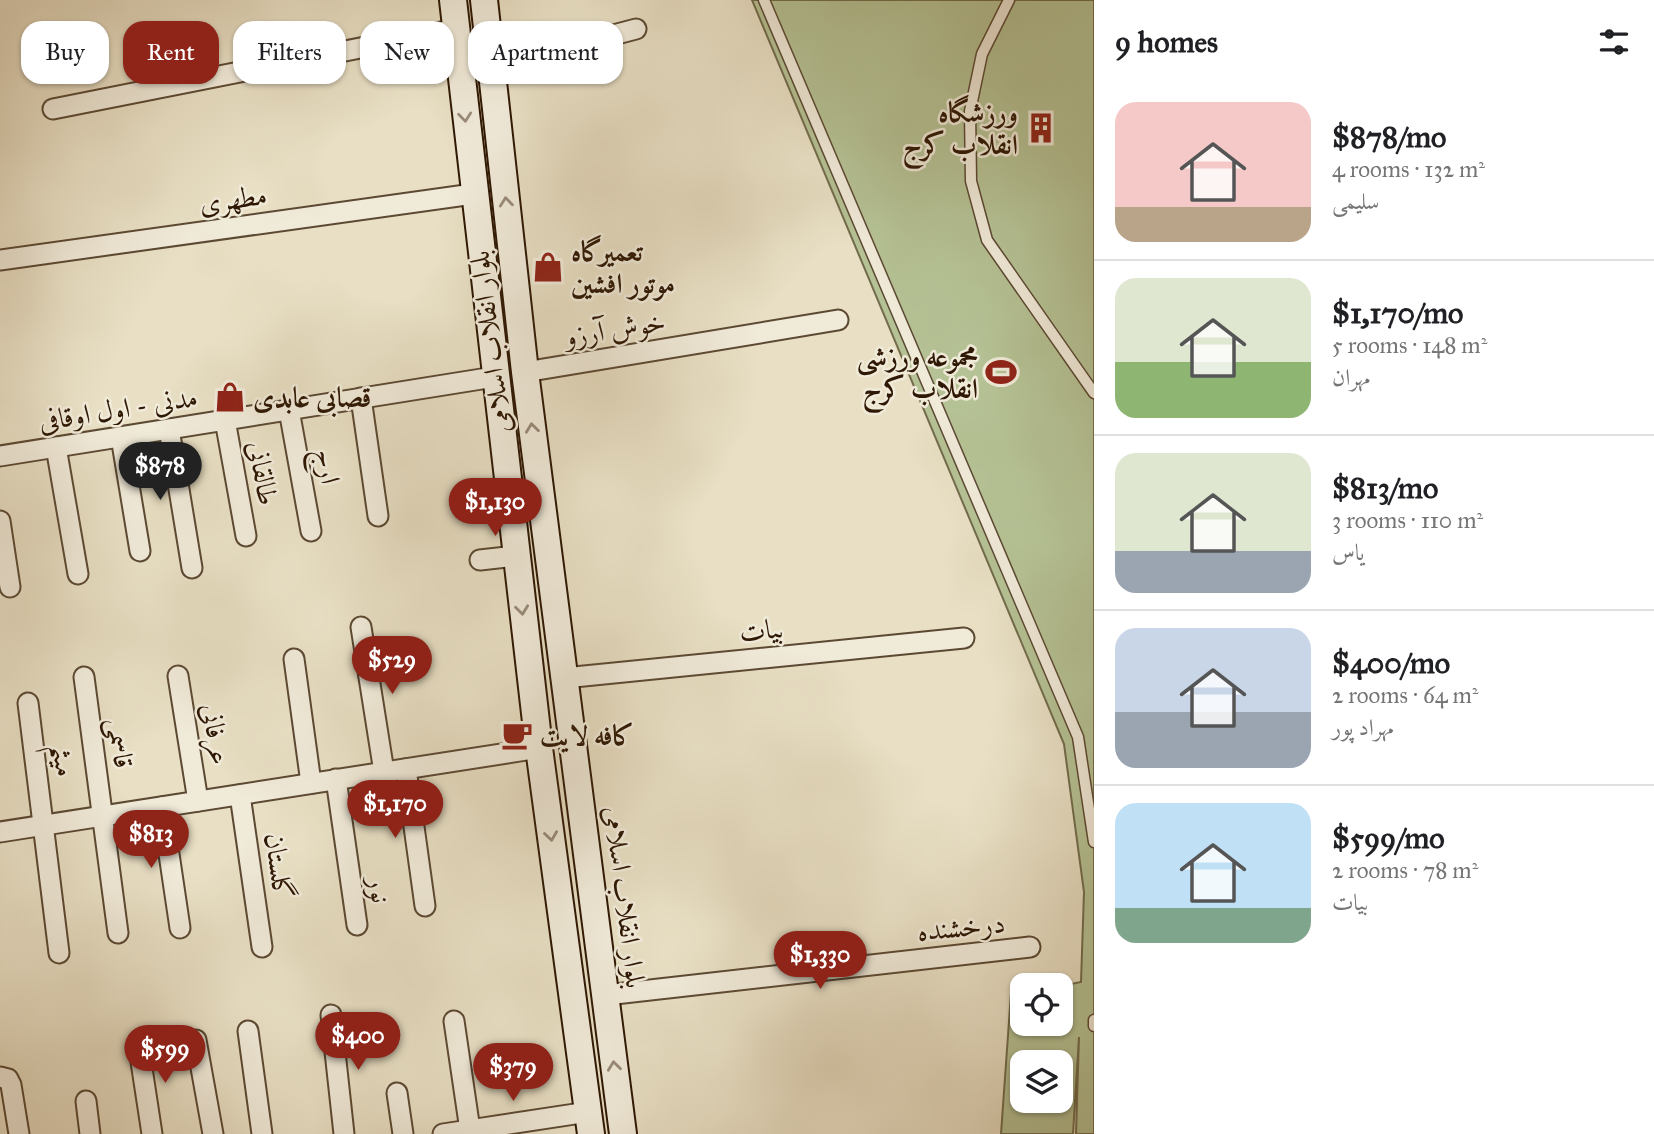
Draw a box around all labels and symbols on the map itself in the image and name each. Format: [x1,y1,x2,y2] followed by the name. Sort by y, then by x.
[903,94,1018,170] place label: ورزشگاه انقلاب کرج
[458,111,473,122] one-way arrow
[1024,111,1058,145] building icon: ورزشگاه انقلاب کرج
[197,177,269,221] street label: مطهری
[499,196,514,207] one-way arrow
[571,234,675,301] place label: تعمیرگاه موتور افشین
[461,249,519,435] street label: بلوار انقلاب اسلامی
[531,250,565,284] shop icon: تعمیرگاه موتور افشین
[559,304,668,355] street label: خوش آرزو
[857,339,978,414] place label: مجموعه ورزشی انقلاب کرج
[984,355,1018,389] sports icon: مجموعه ورزشی انقلاب کرج
[36,379,200,439] street label: مدنی - اول اوقافی
[213,380,247,414] shop icon: قصابی عابدی
[253,380,371,418] place label: قصابی عابدی
[524,422,539,433] one-way arrow
[240,438,286,508] street label: طالقانی
[119,442,201,502] pin: $878
[300,445,348,488] street label: ارج
[438,478,552,538] pin: $1,130
[515,604,530,616] one-way arrow
[737,610,785,650] street label: بیات
[351,636,433,696] pin: $529
[192,701,238,768] street label: عرفانی
[99,716,141,770] street label: قاسمی
[500,718,534,752] cafe icon: کافه لایت
[540,718,634,753] place label: کافه لایت
[34,741,84,780] street label: میثم
[338,780,452,840] pin: $1,170
[596,804,654,990] street label: بلوار انقلاب اسلامی
[110,810,192,870] pin: $813
[257,830,301,902] street label: گلستان
[543,830,558,842] one-way arrow
[360,872,399,905] street label: نور
[915,905,1007,949] street label: درخشنده
[763,932,877,991] pin: $1,330
[317,1012,399,1072] pin: $400
[124,1026,206,1085] pin: $599
[472,1044,554,1103] pin: $379
[607,1060,622,1072] one-way arrow

